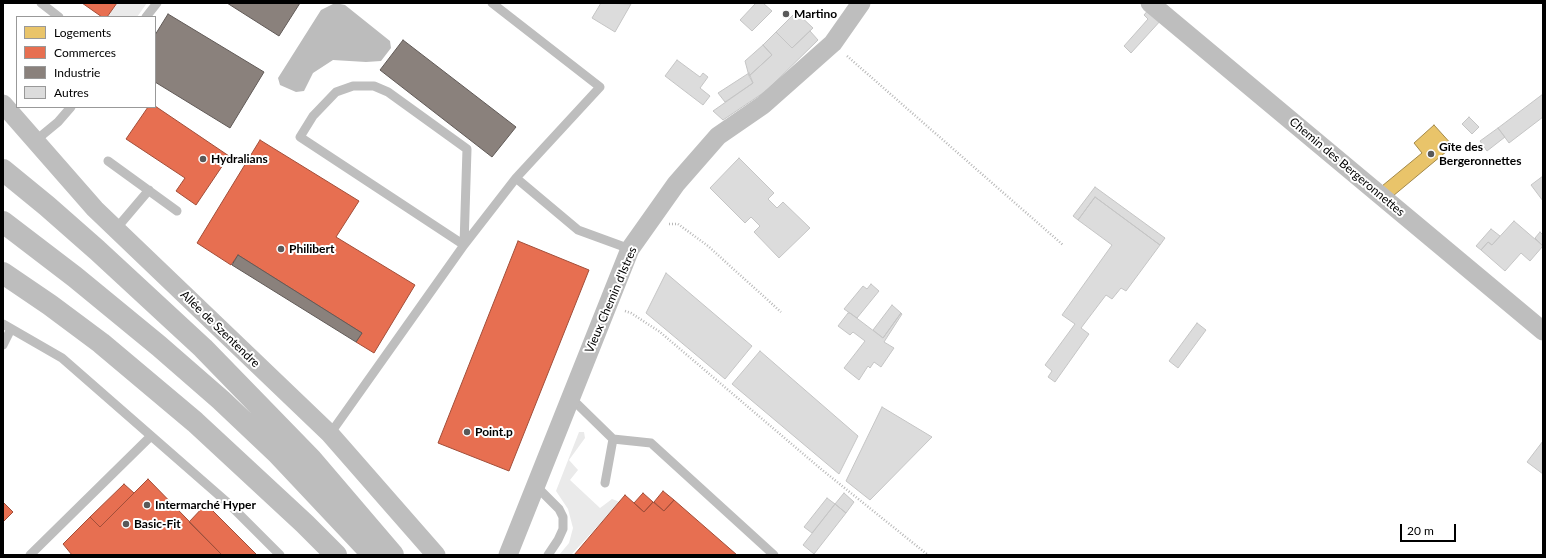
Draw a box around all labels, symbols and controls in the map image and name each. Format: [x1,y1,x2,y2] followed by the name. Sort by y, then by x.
[794,7,837,21] place label: Martino
[781,9,791,19] marker: Martino
[16,16,156,108] legend
[54,25,111,40] text: Logements
[54,45,116,60] text: Commerces
[54,65,100,80] text: Industrie
[54,85,89,100] text: Autres
[1286,115,1408,219] street label: Chemin des Bergeronnettes
[1439,140,1521,168] place label: Gîte des Bergeronnettes
[1426,149,1436,159] marker: Gîte des Bergeronnettes
[211,152,268,166] place label: Hydralians
[198,154,208,164] marker: Hydralians
[289,242,334,256] place label: Philibert
[276,244,286,254] marker: Philibert
[582,245,640,355] street label: Vieux Chemin d'Istres
[177,287,263,371] street label: Allée de Szentendre
[475,425,513,439] place label: Point.p
[462,427,472,437] marker: Point.p
[155,498,256,512] place label: Intermarché Hyper
[142,500,152,510] marker: Intermarché Hyper
[1402,516,1458,542] scale bar
[134,517,181,531] place label: Basic-Fit
[121,519,131,529] marker: Basic-Fit
[1407,523,1434,538] text: 20 m

